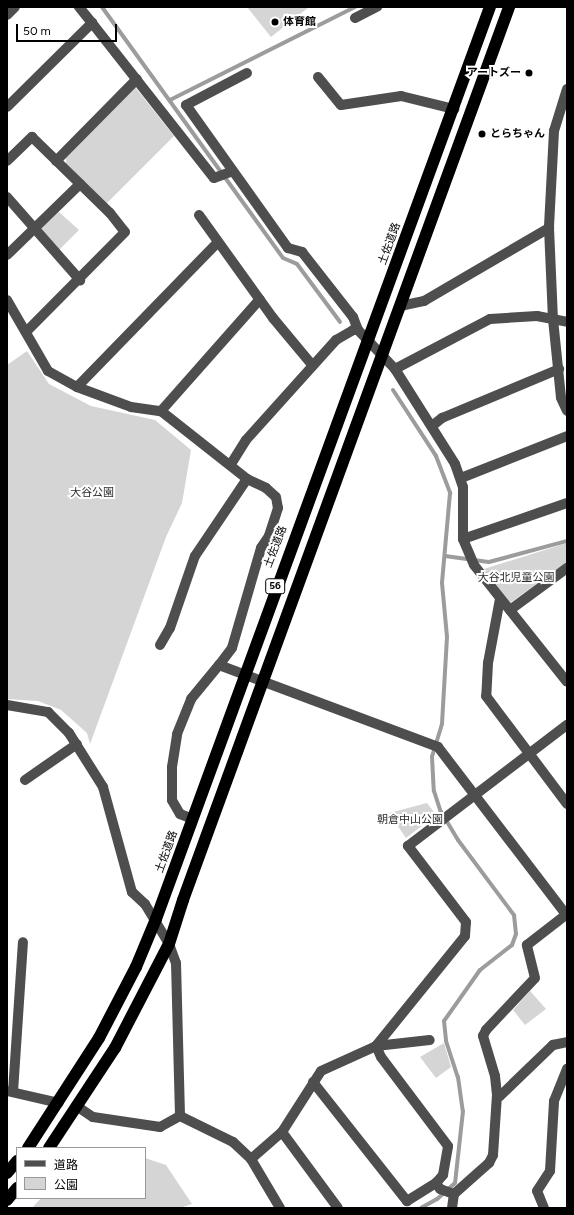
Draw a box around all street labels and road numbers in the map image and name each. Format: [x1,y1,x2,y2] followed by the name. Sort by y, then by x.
[376,221,404,267] street label: 土佐道路
[262,524,290,570] street label: 土佐道路
[265,578,285,594] road number: 56
[153,829,181,875] street label: 土佐道路

